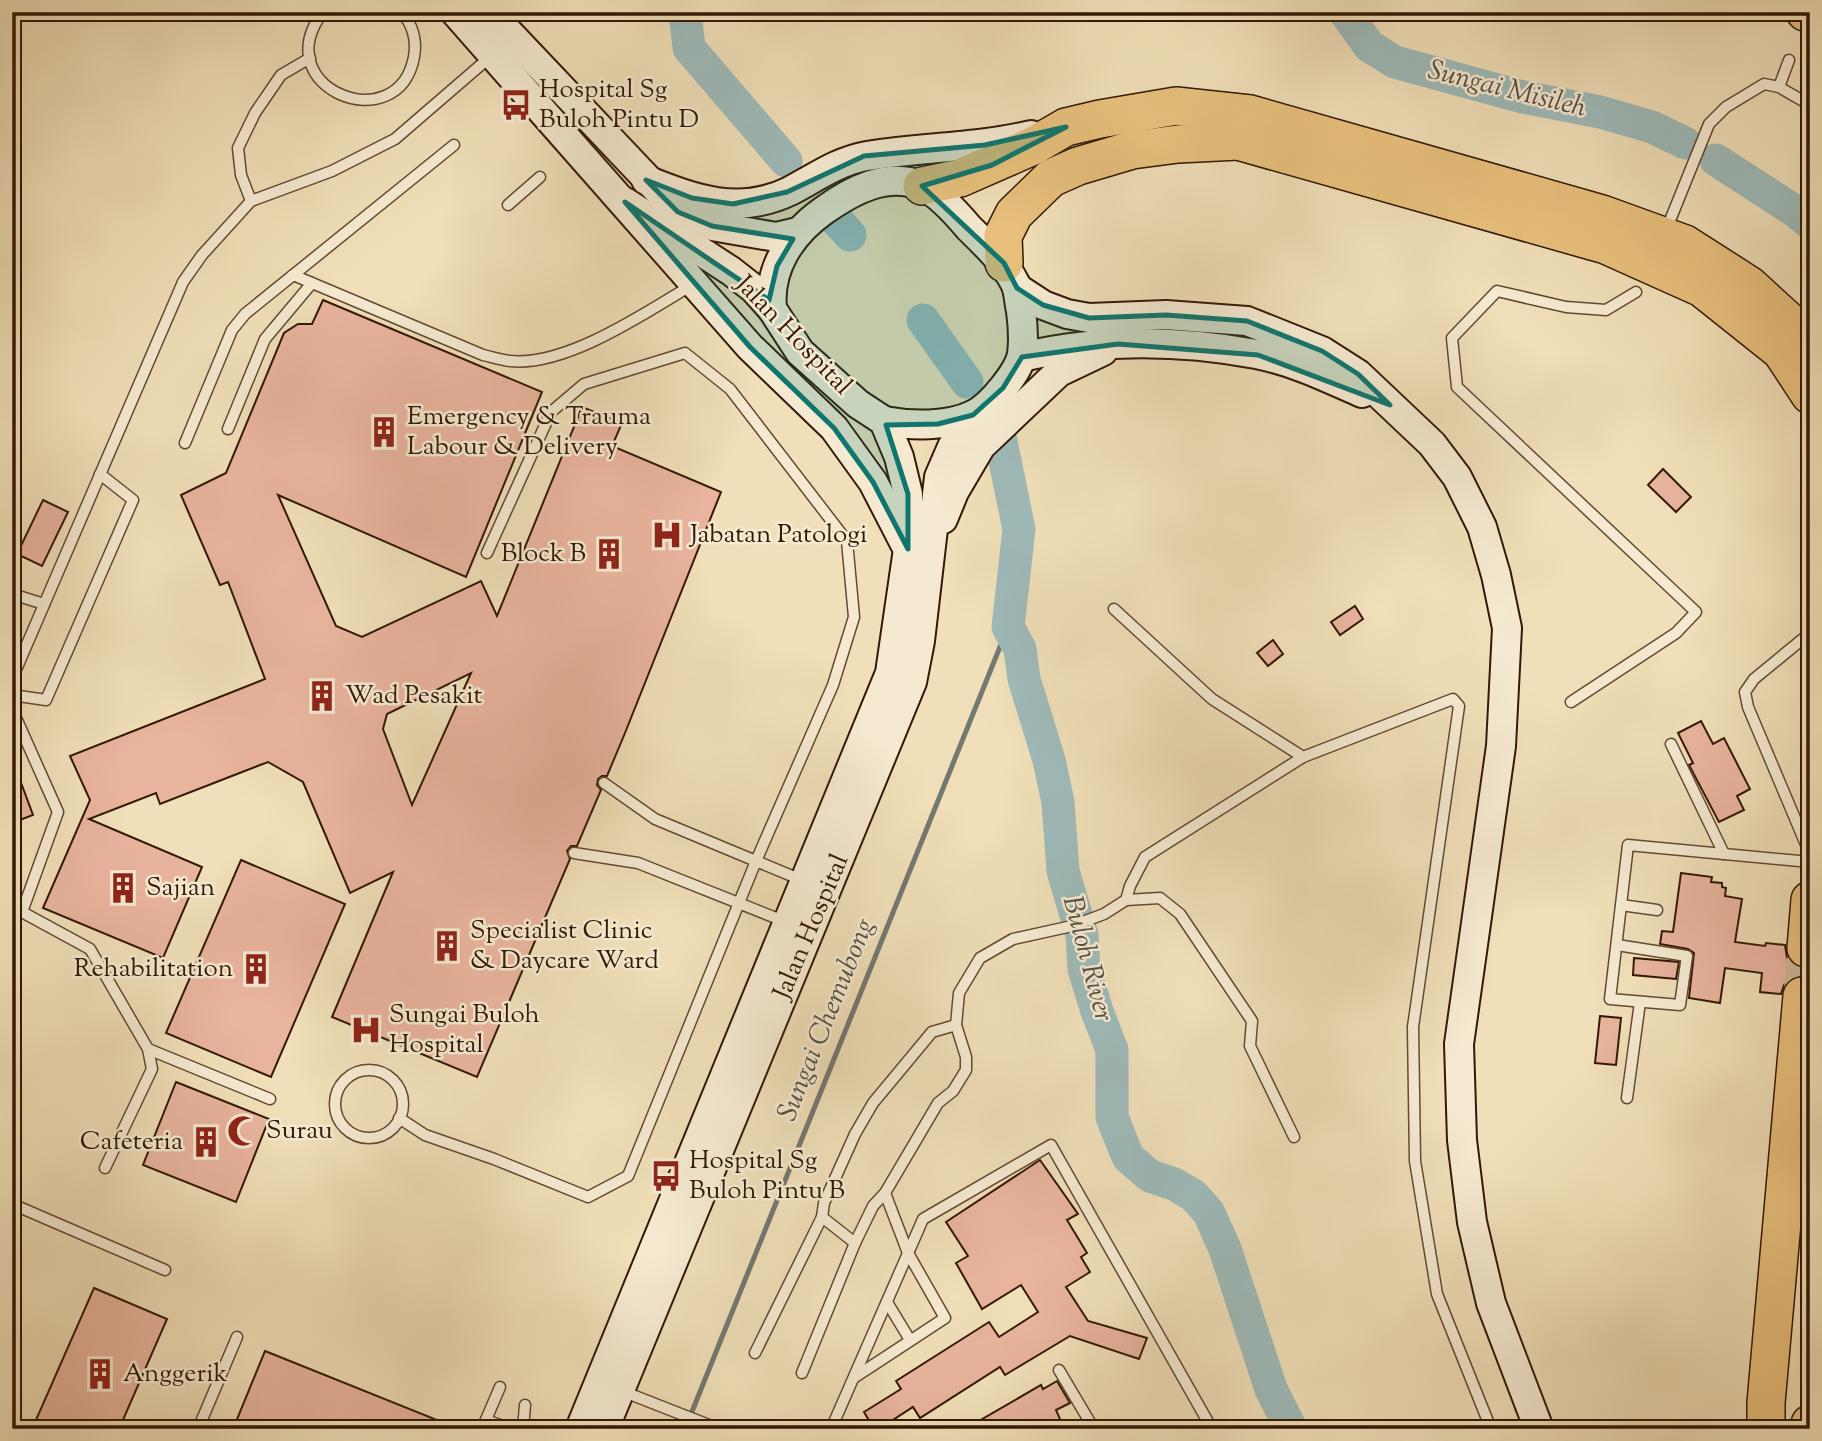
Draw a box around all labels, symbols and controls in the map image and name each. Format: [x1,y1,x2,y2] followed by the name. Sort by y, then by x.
[1424,51,1591,129] water label: Sungai Misileh
[539,72,699,139] place label: Hospital Sg Buloh Pintu D
[499,88,533,122] bus stop icon: Hospital Sg Buloh Pintu D
[725,266,860,404] street label: Jalan Hospital
[407,399,651,466] place label: Emergency & Trauma Labour & Delivery
[367,415,401,449] building icon: Emergency & Trauma Labour & Delivery
[688,517,867,554] place label: Jabatan Patologi
[650,518,684,552] hospital icon: Jabatan Patologi
[501,536,586,573] place label: Block B
[592,537,626,571] building icon: Block B
[345,678,482,715] place label: Wad Pesakit
[305,679,339,713] building icon: Wad Pesakit
[764,849,859,1007] street label: Jalan Hospital
[146,870,215,907] place label: Sajian
[106,871,140,905] building icon: Sajian
[1051,892,1123,1026] water label: Buloh River
[470,913,659,980] place label: Specialist Clinic & Daycare Ward
[768,913,886,1127] water label: Sungai Chemubong
[430,929,464,963] building icon: Specialist Clinic & Daycare Ward
[74,951,233,988] place label: Rehabilitation
[239,952,273,986] building icon: Rehabilitation
[389,997,540,1064] place label: Sungai Buloh Hospital
[349,1013,383,1047] hospital icon: Sungai Buloh Hospital
[266,1113,333,1150] place label: Surau
[226,1114,260,1148] mosque icon: Surau
[80,1124,183,1161] place label: Cafeteria
[189,1125,223,1159] building icon: Cafeteria
[689,1143,845,1210] place label: Hospital Sg Buloh Pintu B
[649,1159,683,1193] bus stop icon: Hospital Sg Buloh Pintu B
[123,1356,228,1393] place label: Anggerik
[83,1357,117,1391] building icon: Anggerik

